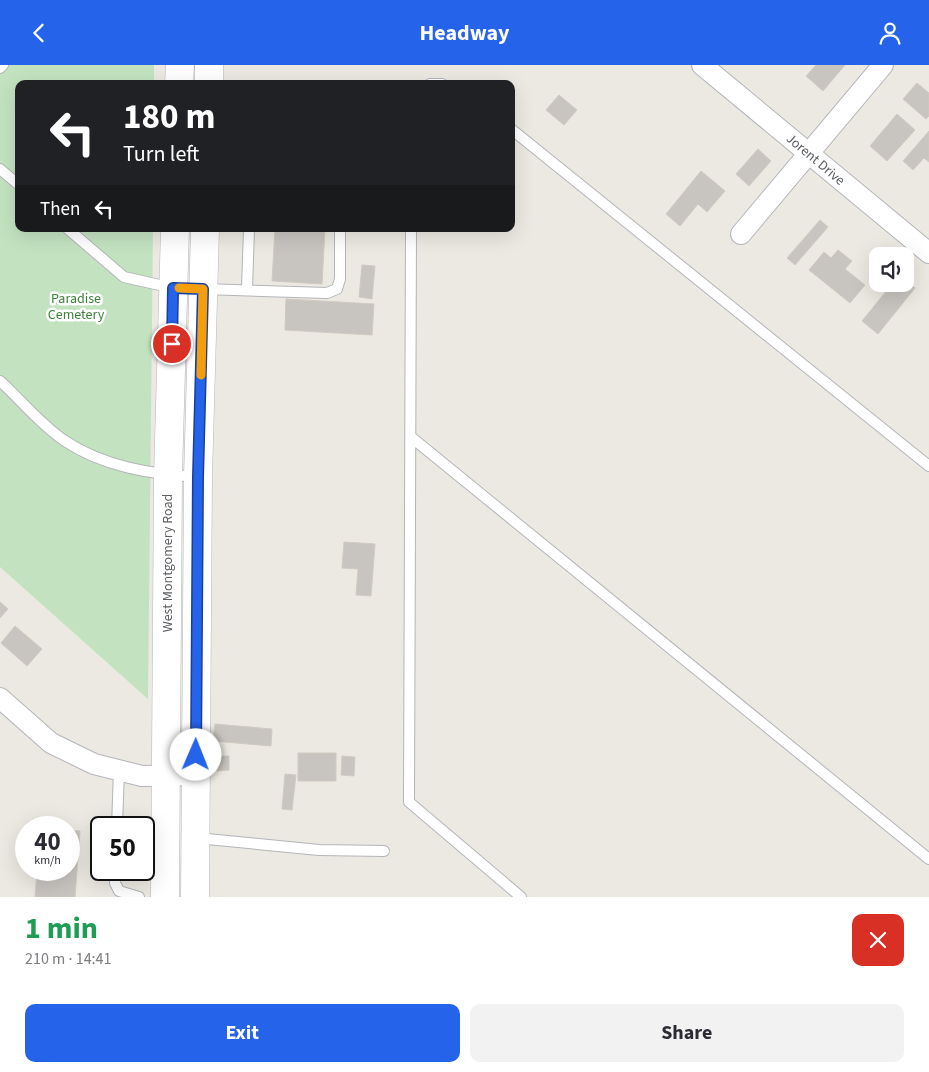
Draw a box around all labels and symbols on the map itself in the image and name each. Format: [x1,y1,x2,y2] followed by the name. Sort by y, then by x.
[782,129,849,190] street label: Jorent Drive
[48,289,105,325] park label: Paradise Cemetery
[151,323,193,365] pin
[158,494,178,632] street label: West Montgomery Road
[169,728,221,780] position arrow
[90,816,155,881] speed limit sign: 50

